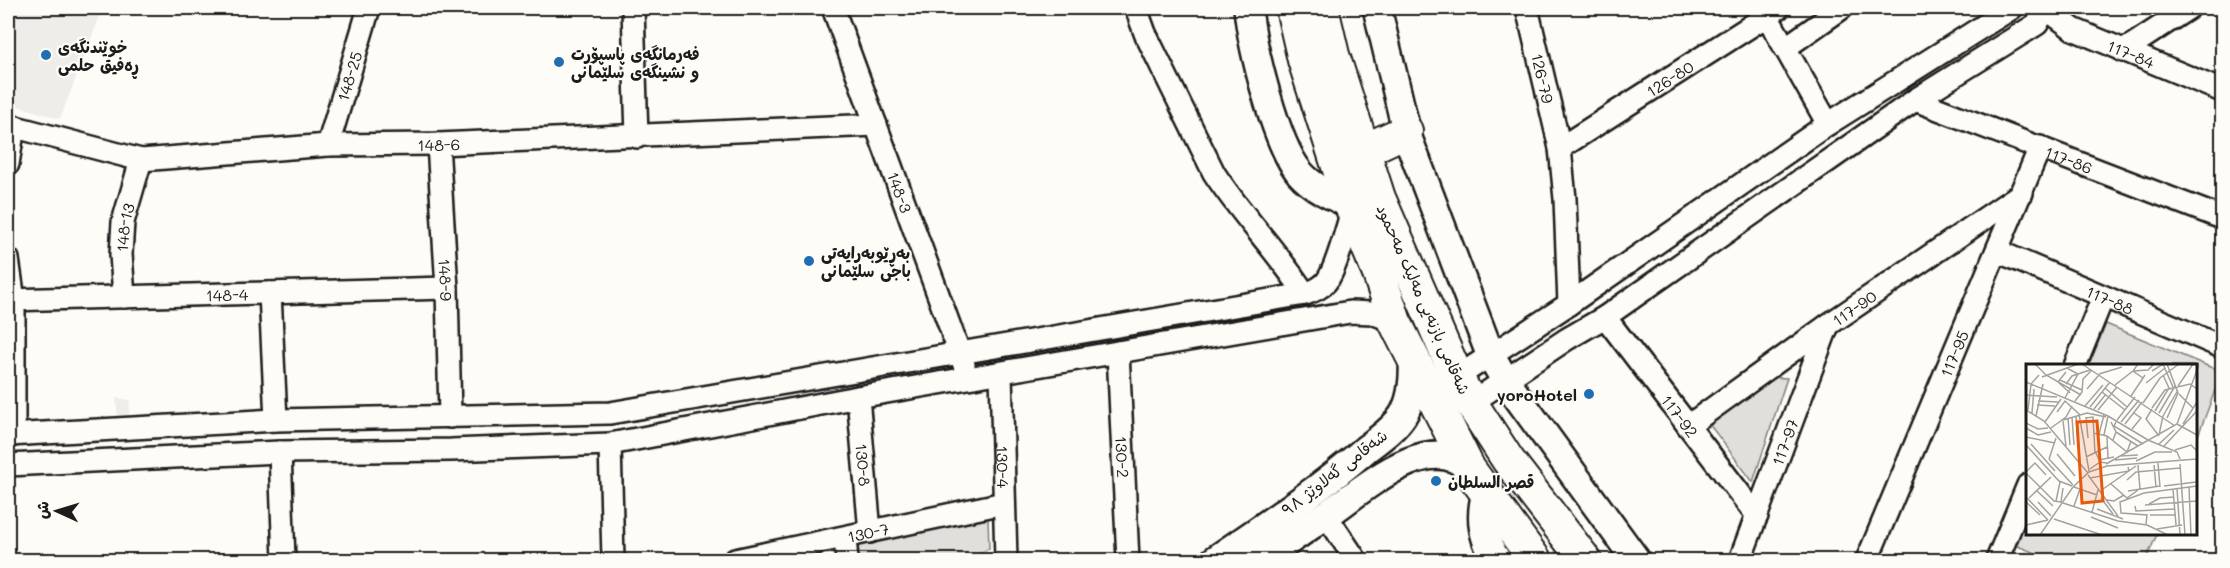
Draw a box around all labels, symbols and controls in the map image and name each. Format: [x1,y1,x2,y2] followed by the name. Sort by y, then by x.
[2104,34,2158,73] street label: 117-84
[58,36,139,79] place label: خوێندنگەی ڕەفیق حلمی
[571,43,699,83] place label: فەرمانگەی پاسپۆرت و نشینگەی سلێمانی
[39,48,53,62] marker: خوێندنگەی ڕەفیق حلمی
[331,48,366,104] street label: 148-25
[1527,51,1560,105] street label: 126-79
[552,55,566,69] marker: فەرمانگەی پاسپۆرت و نشینگەی سلێمانی
[1642,55,1697,101] street label: 126-80
[417,133,461,155] street label: 148-6
[2042,141,2096,178] street label: 117-86
[883,168,918,216] street label: 148-3
[111,200,139,253] street label: 148-13
[1372,201,1476,398] street label: شەقامی بازنەیی مەلیک مەحمود
[821,242,911,282] place label: بەڕێوبەرایەتی باجی سلێمانی
[802,254,816,268] marker: بەڕێوبەرایەتی باجی سلێمانی
[435,258,458,301] street label: 148-9
[2083,280,2137,319] street label: 117-88
[205,283,249,305] street label: 148-4
[1828,285,1880,330] street label: 117-90
[1934,327,1973,380] street label: 117-95
[2026,364,2197,535] inset map
[1497,384,1577,405] place label: yoroHotel
[1582,387,1596,401] marker: yoroHotel
[1657,390,1703,441] street label: 117-92
[1766,416,1803,468] street label: 117-97
[1277,424,1392,521] street label: شەقامی گەلاوێژ ٩٨
[1112,435,1135,478] street label: 130-2
[852,442,876,487] street label: 130-8
[992,445,1015,489] street label: 130-4
[1448,471,1534,492] place label: قصر السلطان
[1429,474,1443,488] marker: قصر السلطان
[27,481,87,541] north arrow
[30,500,53,519] text: ش
[845,517,891,546] street label: 130-7

